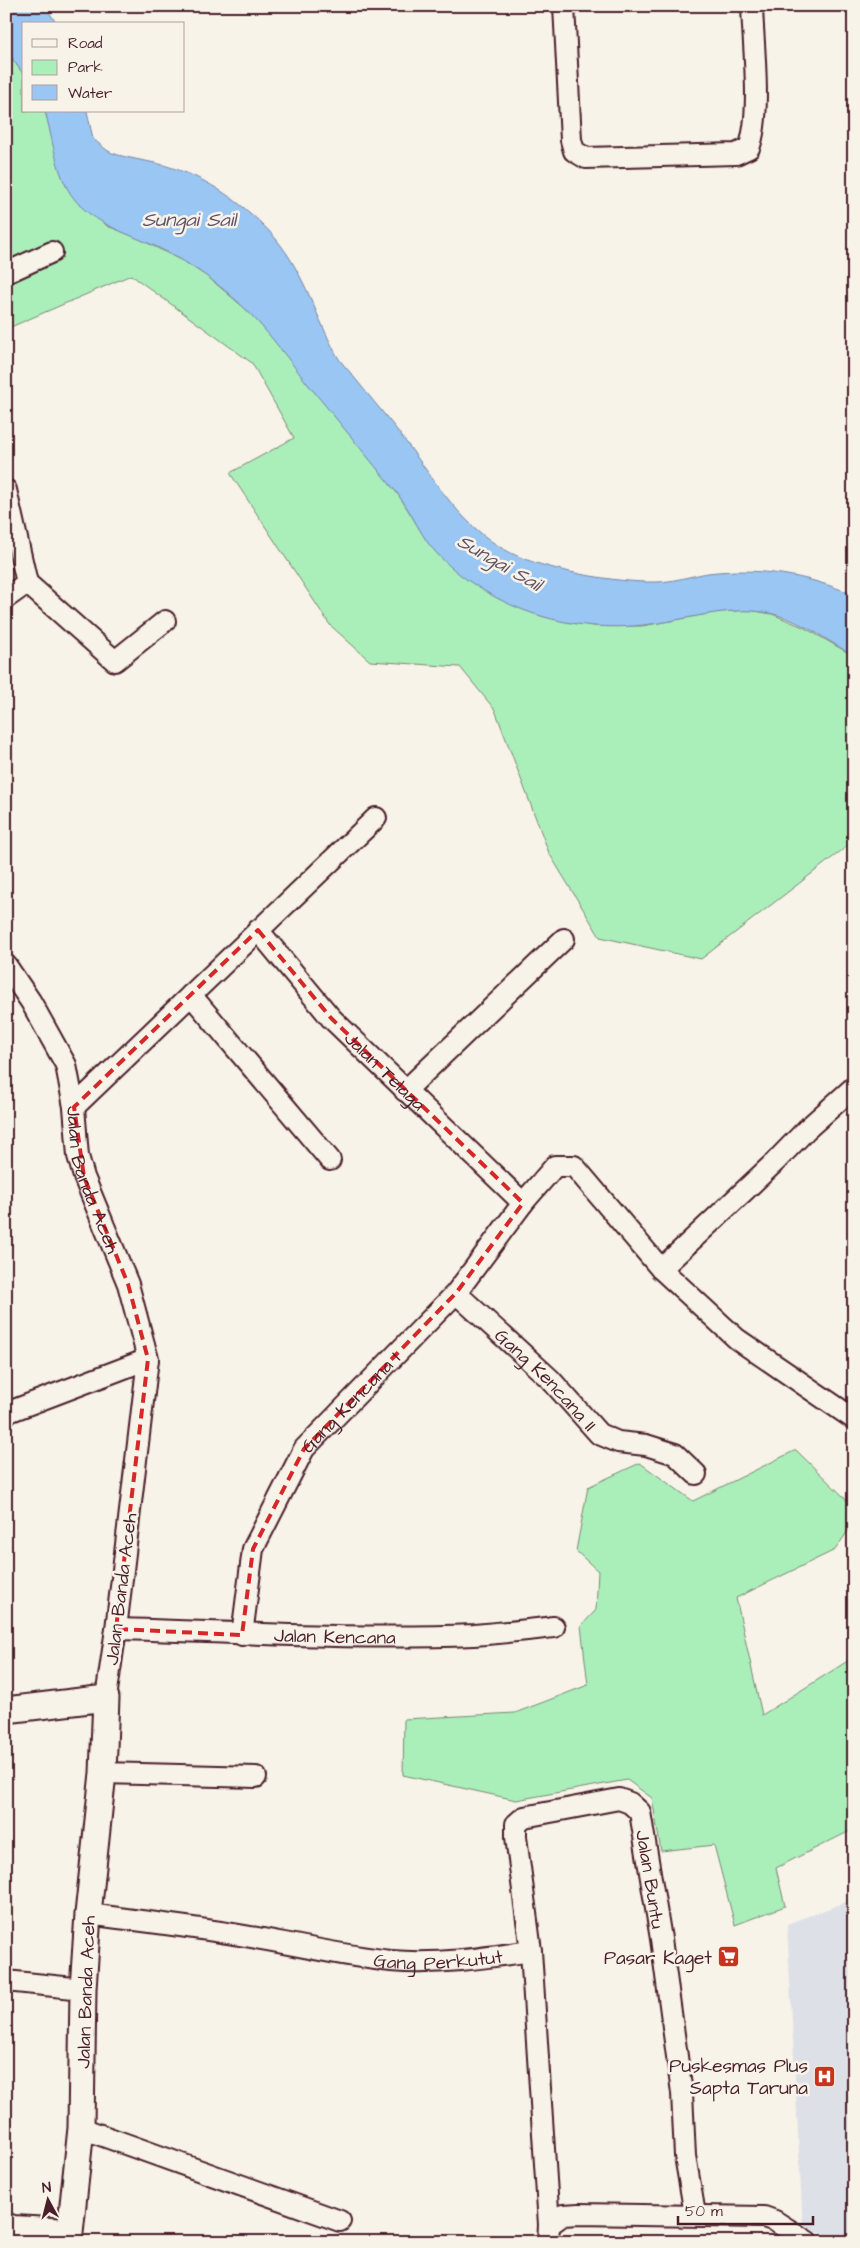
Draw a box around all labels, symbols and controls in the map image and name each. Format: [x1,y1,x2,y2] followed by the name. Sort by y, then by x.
[22,22,185,112] legend
[68,33,103,54] text: Road
[68,57,103,78] text: Park
[68,83,112,104] text: Water
[142,206,239,235] water label: Sungai Sail
[451,527,550,601] water label: Sungai Sail
[338,1026,431,1118] street label: Jalan Telaga
[59,1105,126,1258] street label: Jalan Banda Aceh
[488,1323,602,1438] street label: Gang Kencana II
[295,1346,407,1460] street label: Gang Kencana I
[99,1511,144,1667] street label: Jalan Banda Aceh
[274,1622,396,1652] street label: Jalan Kencana
[628,1828,671,1931] street label: Jalan Buntu
[70,1915,103,2069] street label: Jalan Banda Aceh
[372,1943,505,1978] street label: Gang Perkutut
[604,1945,712,1973] place label: Pasar Kaget
[716,1945,740,1969] supermarket icon: Pasar Kaget
[669,2053,808,2102] place label: Puskesmas Plus Sapta Taruna
[812,2064,836,2088] hospital icon: Puskesmas Plus Sapta Taruna
[22,2176,72,2226] north arrow
[41,2178,52,2199] text: N
[678,2193,812,2225] scale bar
[685,2201,723,2222] text: 50 m

